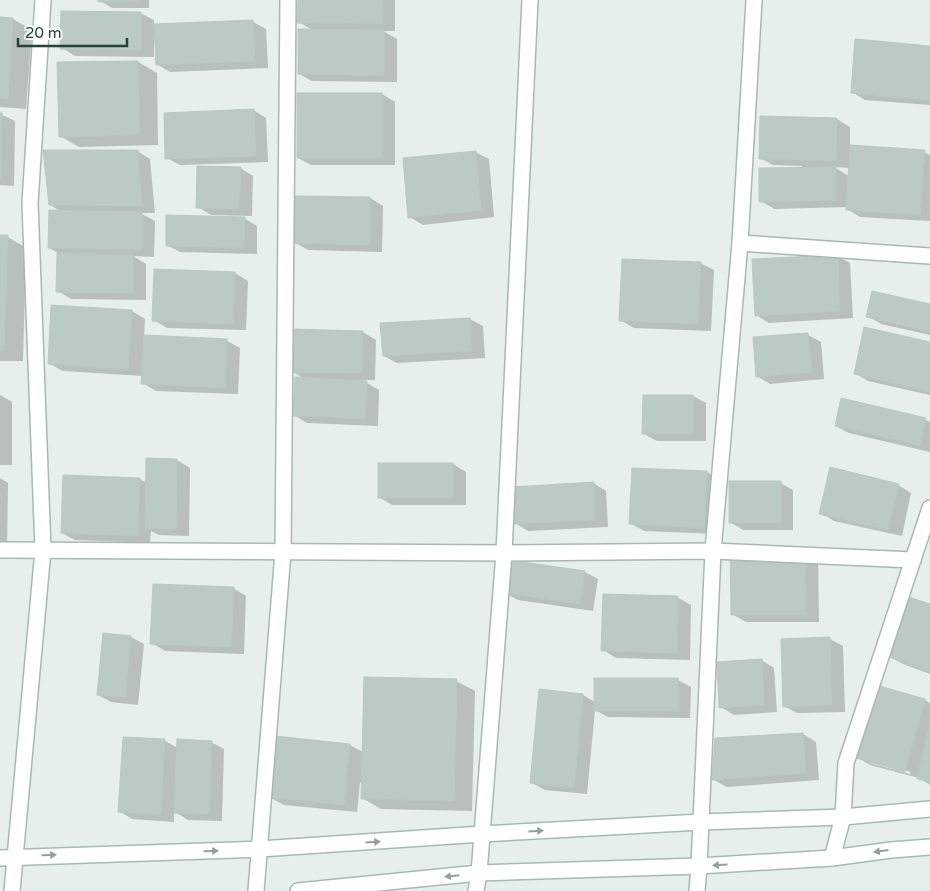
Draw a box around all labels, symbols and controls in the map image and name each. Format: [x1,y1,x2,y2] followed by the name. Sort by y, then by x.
[18,15,126,47] scale bar
[25,24,62,42] text: 20 m
[528,827,544,835] one-way arrow
[366,837,382,845] one-way arrow
[203,846,219,854] one-way arrow
[873,847,889,855] one-way arrow
[41,851,57,859] one-way arrow
[711,861,727,869] one-way arrow
[444,872,460,880] one-way arrow

